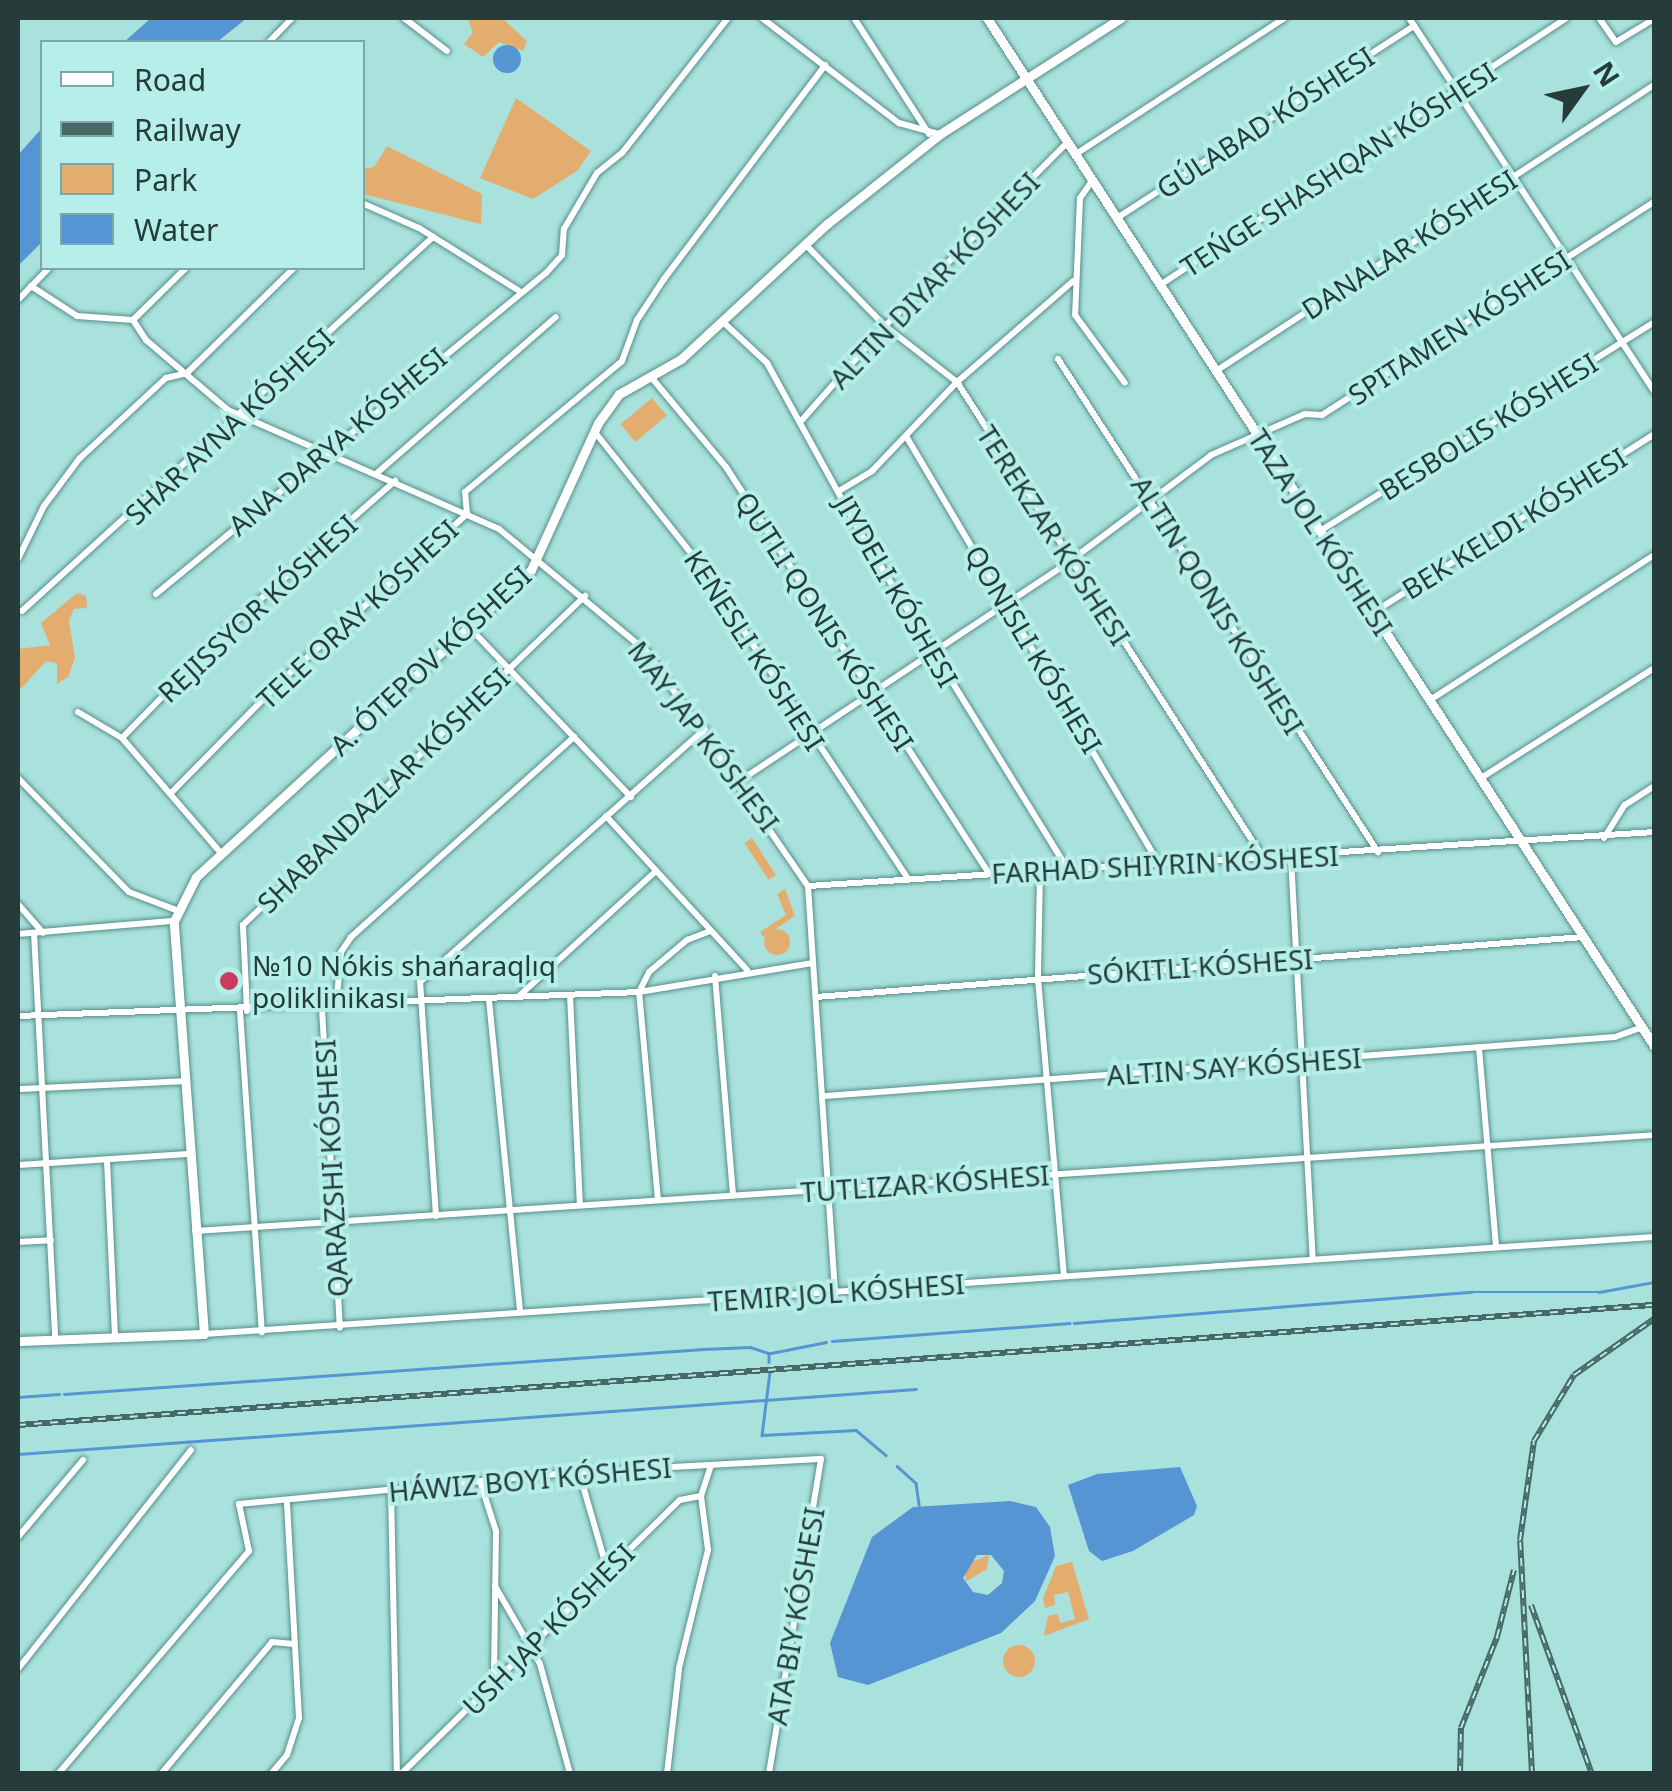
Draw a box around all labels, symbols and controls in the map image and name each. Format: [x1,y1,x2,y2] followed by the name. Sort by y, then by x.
[1150,39,1380,205] street label: GÚLABAD KÓSHESI
[40,40,365,270] legend
[1532,40,1632,140] north arrow
[1174,54,1502,284] street label: TEŃGE SHASHQAN KÓSHESI
[1585,54,1629,94] text: N
[134,59,206,100] text: Road
[134,109,241,150] text: Railway
[134,159,197,200] text: Park
[1295,162,1523,326] street label: DANALAR KÓSHESI
[822,165,1046,395] street label: ALTIN DIYAR KÓSHESI
[134,209,218,250] text: Water
[1342,243,1576,411] street label: SPITAMEN KÓSHESI
[118,321,340,531] street label: SHAR AYNA KÓSHESI
[221,340,453,542] street label: ANA DARYA KÓSHESI
[1373,345,1603,507] street label: BESBOLIS KÓSHESI
[970,419,1138,651] street label: TEREKZAR KÓSHESI
[1242,422,1400,642] street label: TAZA JOL KÓSHESI
[1396,440,1632,606] street label: BEK KELDI KÓSHESI
[1125,470,1311,740] street label: ALTIN QONIS KÓSHESI
[729,485,921,757] street label: QUTLI QONIS KÓSHESI
[829,489,965,693] street label: JIYDELI KÓSHESI
[151,507,363,709] street label: REJISSYOR KÓSHESI
[250,512,464,716] street label: TELE ORAY KÓSHESI
[959,539,1109,759] street label: QONISLI KÓSHESI
[678,544,832,756] street label: KEŃESLI KÓSHESI
[323,558,537,762] street label: A. ÓTEPOV KÓSHESI
[621,634,787,838] street label: MAY JAP KÓSHESI
[250,661,516,919] street label: SHABANDAZLAR KÓSHESI
[990,838,1340,890] street label: FARHAD SHIYRIN KÓSHESI
[1086,941,1314,991] street label: SÓKITLI KÓSHESI
[252,948,556,1014] place label: №10 Nókis shańaraqlıq poliklinikası
[216,968,242,994] marker: №10 Nókis shańaraqlıq poliklinikası
[307,1038,355,1298] street label: QARAZSHI KÓSHESI
[1105,1040,1363,1092] street label: ALTIN SAY KÓSHESI
[799,1158,1051,1208] street label: TUTLIZAR KÓSHESI
[706,1266,966,1318] street label: TEMIR JOL KÓSHESI
[387,1450,673,1508] street label: HÁWIZ BOYI KÓSHESI
[759,1504,831,1728] street label: ATA BIY KÓSHESI
[455,1536,641,1722] street label: USH JAP KÓSHESI

